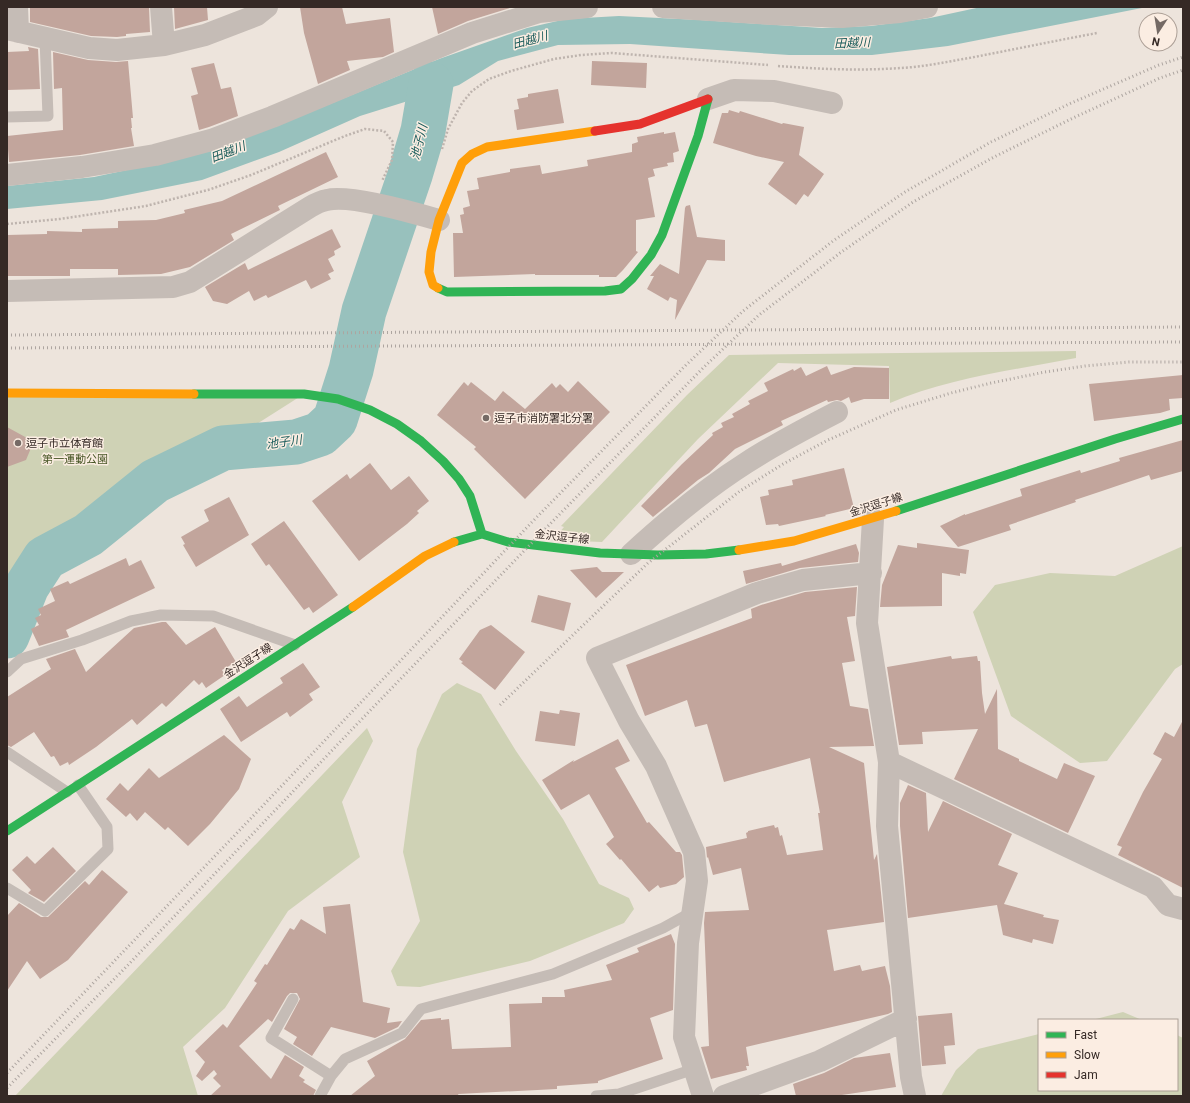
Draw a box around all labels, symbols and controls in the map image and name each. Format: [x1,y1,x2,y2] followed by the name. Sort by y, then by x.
[1138,12,1178,52] north arrow
[511,28,551,51] water label: 田越川
[1151,34,1161,48] text: N
[834,35,872,51] water label: 田越川
[408,121,431,161] water label: 池子川
[209,138,249,165] water label: 田越川
[494,412,593,425] place label: 逗子市消防署北分署
[481,413,491,423] marker: 逗子市消防署北分署
[265,432,305,451] water label: 池子川
[26,437,103,450] place label: 逗子市立体育館
[13,438,23,448] marker: 逗子市立体育館
[42,453,108,466] park label: 第一運動公園
[848,490,904,520] street label: 金沢逗子線
[534,528,590,546] street label: 金沢逗子線
[221,641,275,681] street label: 金沢逗子線
[1038,1019,1178,1091] legend
[1074,1028,1097,1042] text: Fast
[1074,1048,1100,1062] text: Slow
[1074,1068,1098,1082] text: Jam

